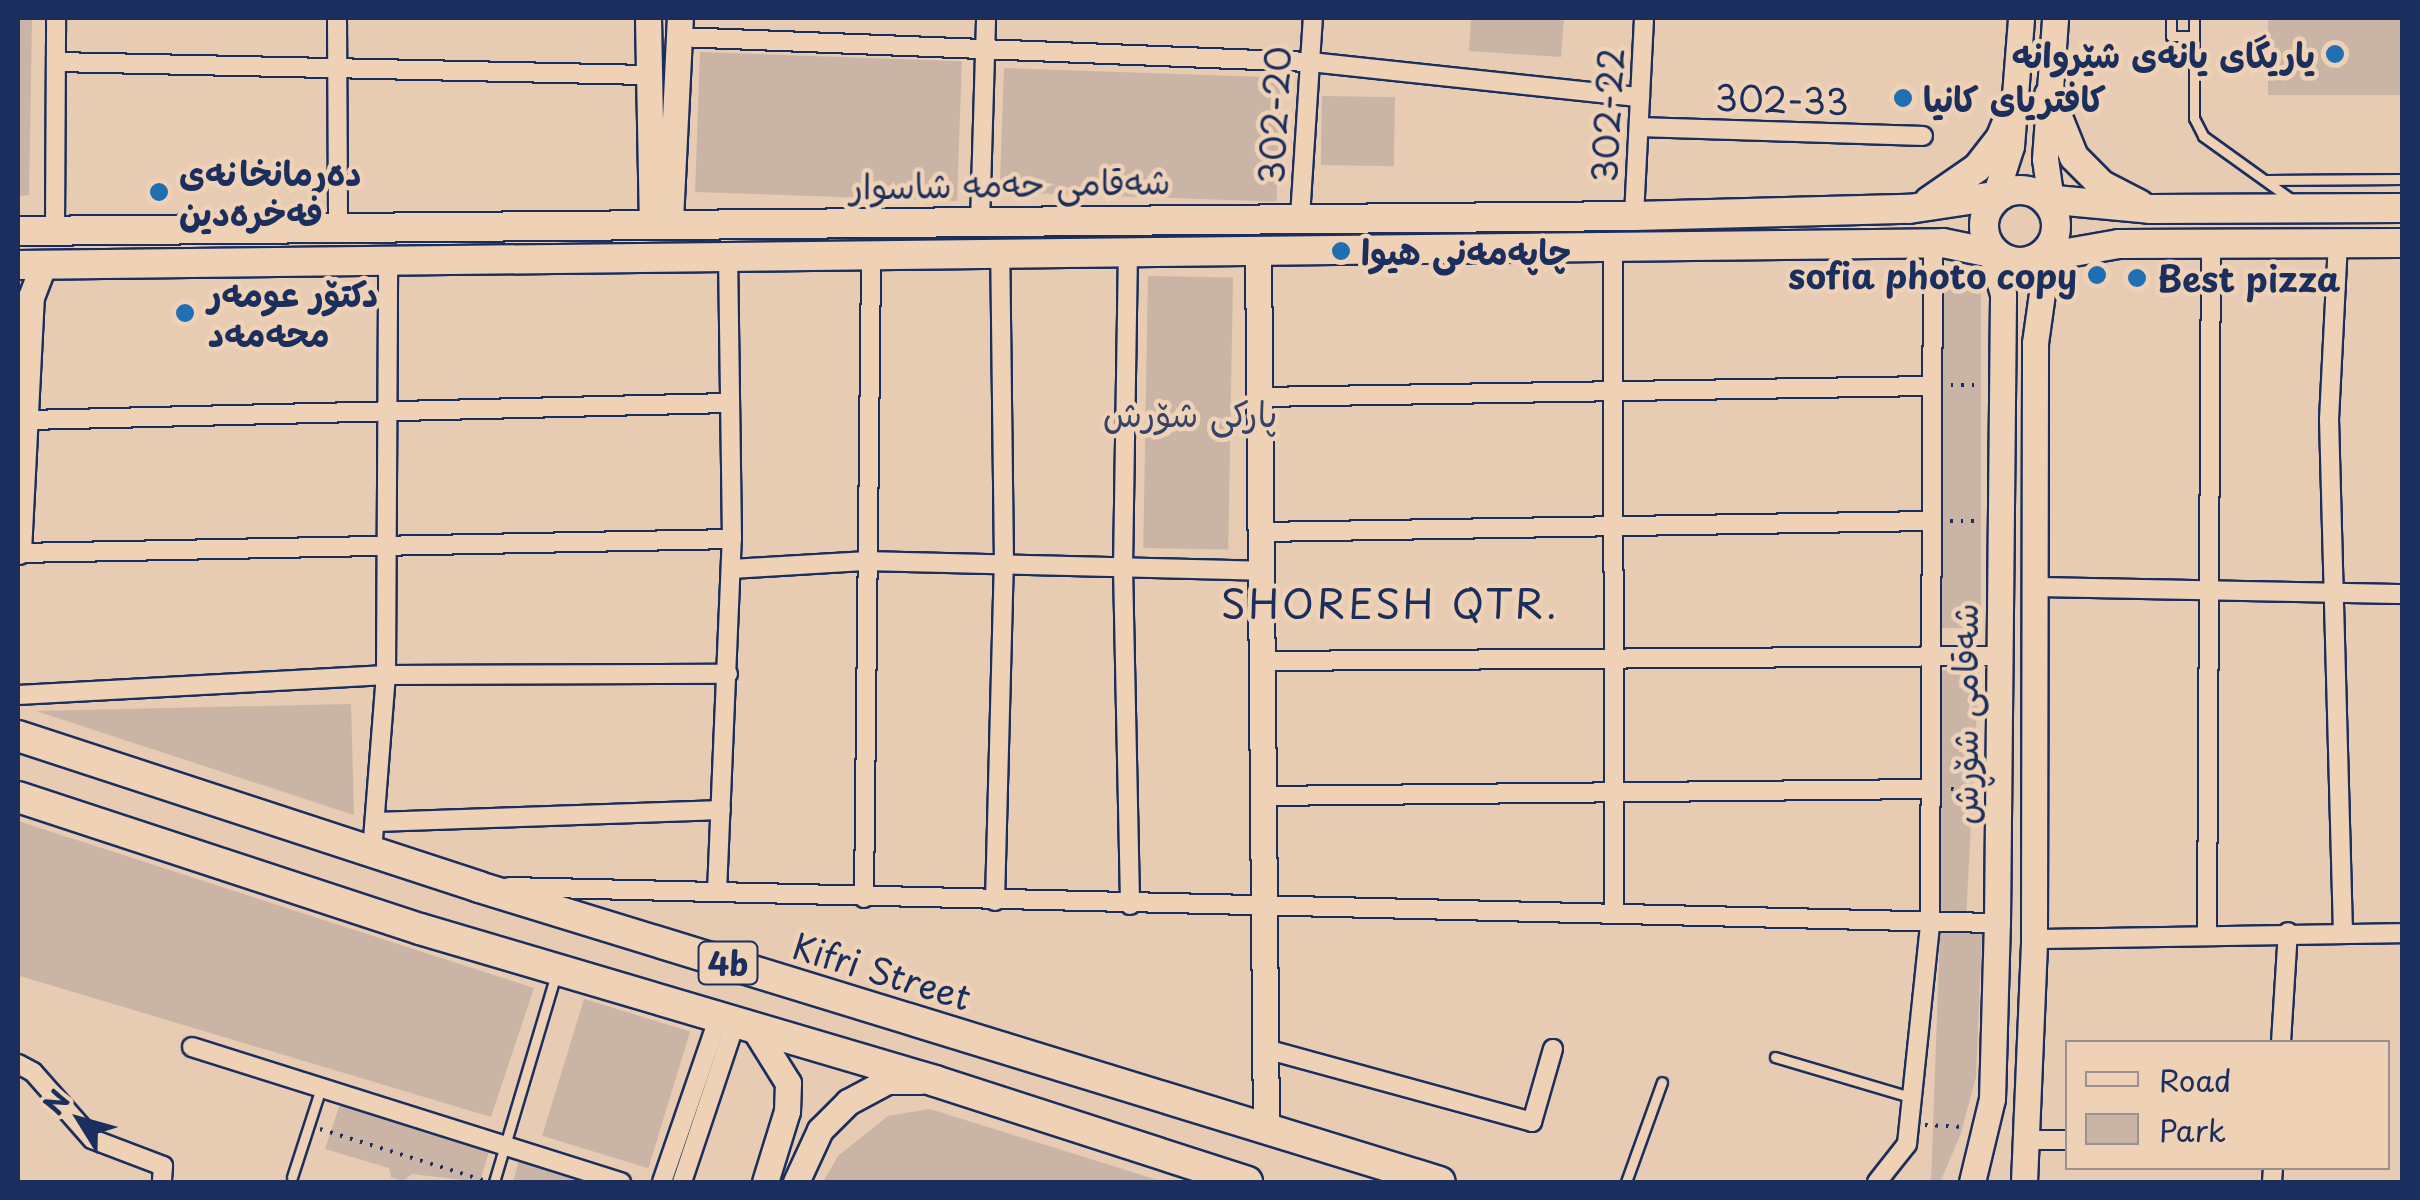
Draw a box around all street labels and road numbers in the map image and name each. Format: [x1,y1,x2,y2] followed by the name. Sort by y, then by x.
[1249,45,1299,185] street label: 302-20
[1582,46,1632,184] street label: 302-22
[1714,76,1850,122] street label: 302-33
[849,159,1171,207] street label: شەقامی حەمە شاسوار
[1943,603,1985,825] street label: شەقامی شۆڕش
[787,924,977,1018] street label: Kifri Street
[696,936,760,990] road number: 4b

